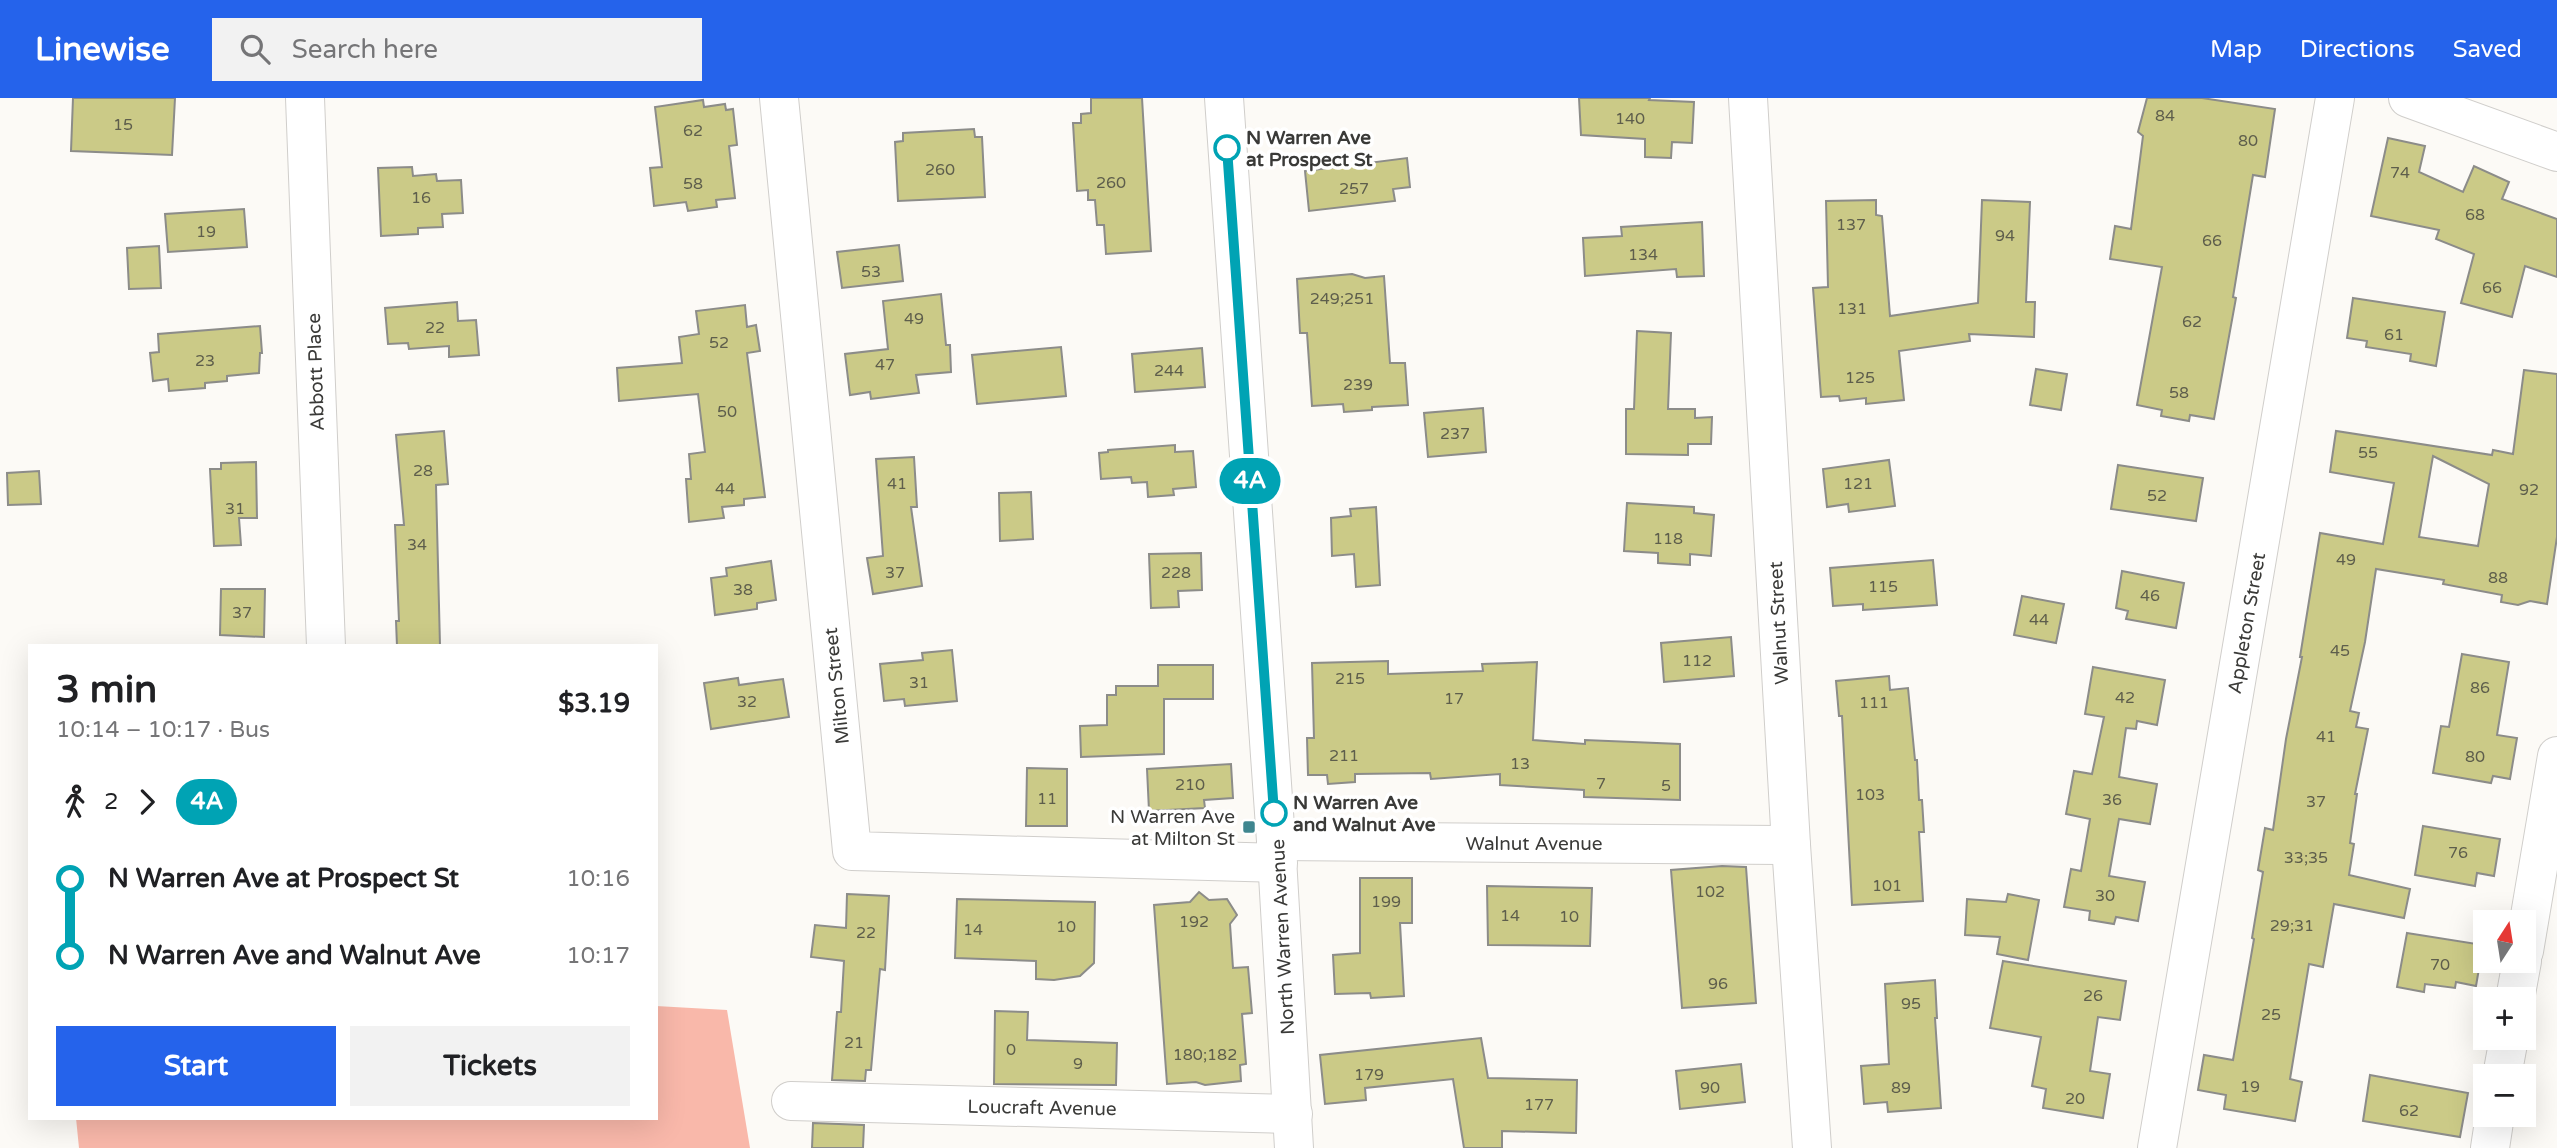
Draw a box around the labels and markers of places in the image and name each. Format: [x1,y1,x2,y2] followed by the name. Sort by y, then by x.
[1246,127,1373,172] place label: N Warren Ave at Prospect St
[1214,135,1240,161] marker: N Warren Ave at Prospect St
[1293,792,1436,836] place label: N Warren Ave and Walnut Ave
[1261,800,1287,826] marker: N Warren Ave and Walnut Ave
[1110,806,1235,850] place label: N Warren Ave at Milton St
[1241,819,1257,835] marker: N Warren Ave at Milton St

